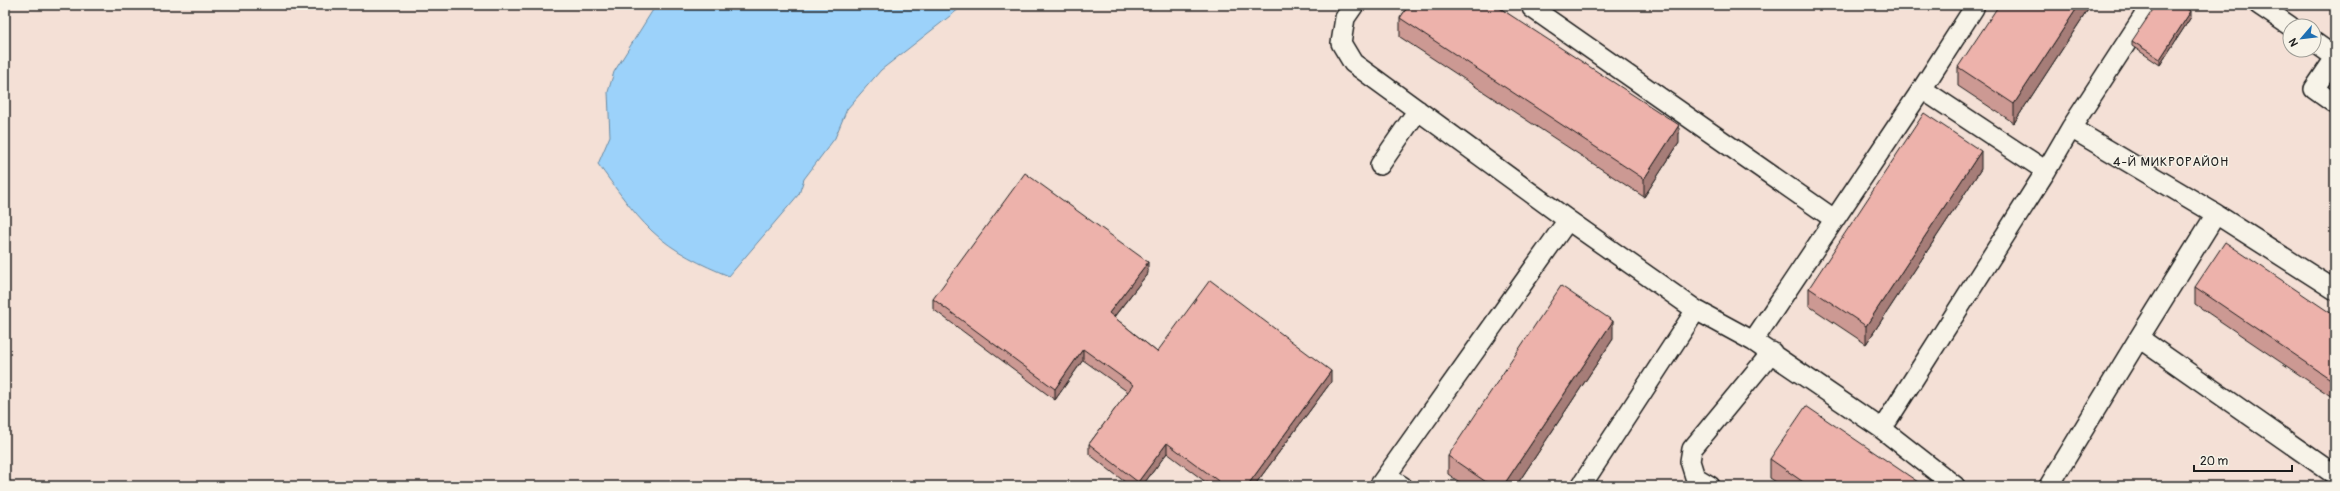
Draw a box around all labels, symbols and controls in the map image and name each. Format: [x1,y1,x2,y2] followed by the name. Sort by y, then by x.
[2282,18,2322,58] north arrow
[2286,36,2301,49] text: N
[2113,154,2229,170] district label: 4-Й МИКРОРАЙОН
[2194,447,2292,473] scale bar
[2200,454,2229,469] text: 20 m

